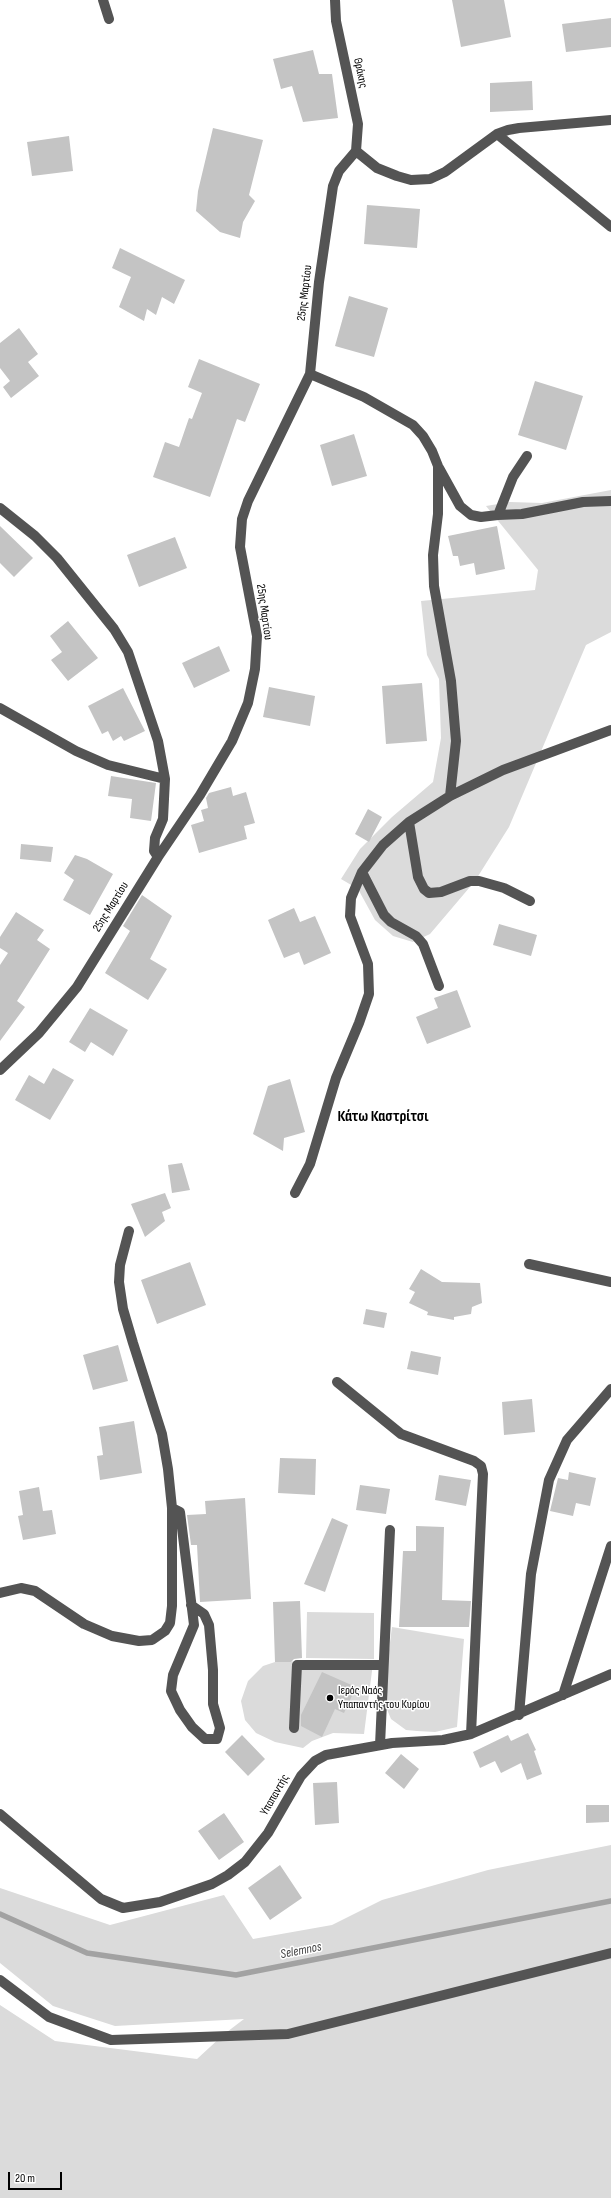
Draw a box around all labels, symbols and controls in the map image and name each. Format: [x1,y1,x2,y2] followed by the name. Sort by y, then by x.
[350,57,370,89] street label: Θράκης
[294,264,316,322] street label: 25ης Μαρτίου
[253,583,275,641] street label: 25ης Μαρτίου
[90,879,132,935] street label: 25ης Μαρτίου
[337,1107,429,1127] district label: Κάτω Καστρίτσι
[338,1684,430,1712] place label: Ιερός Ναός Υπαπαντής του Κυρίου
[325,1693,335,1703] marker: Ιερός Ναός Υπαπαντής του Κυρίου
[258,1772,292,1818] street label: Υπαπαντής
[279,1939,323,1963] water label: Selemnos
[10,2164,64,2190] scale bar
[15,2171,35,2186] text: 20 m

